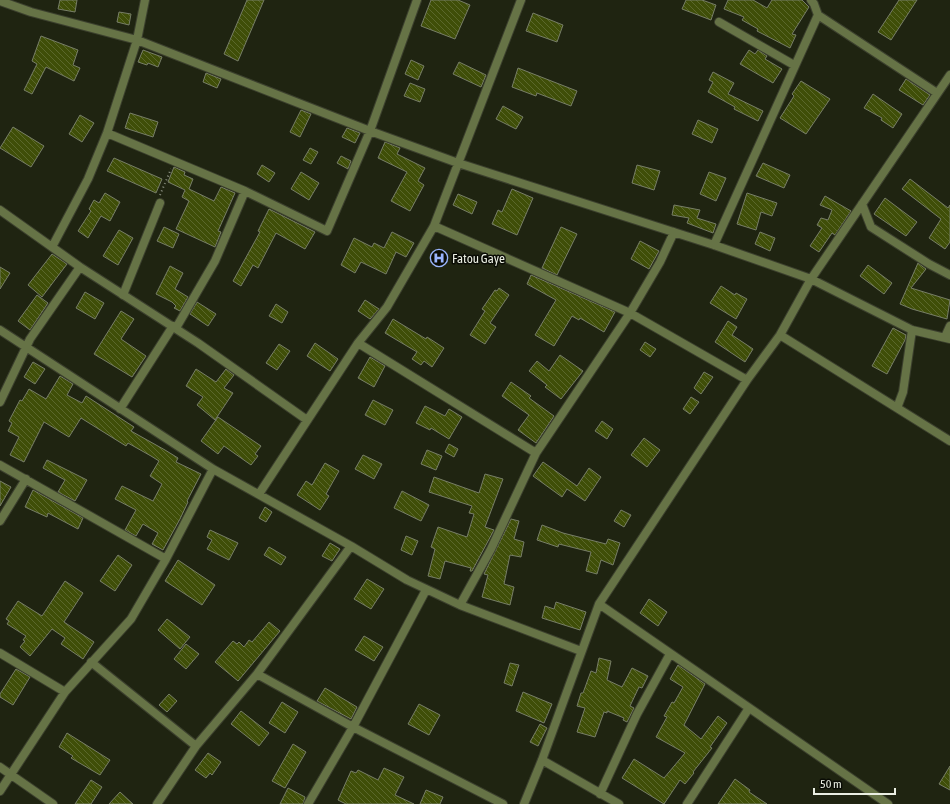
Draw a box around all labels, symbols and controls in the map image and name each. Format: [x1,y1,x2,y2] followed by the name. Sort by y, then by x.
[429,248,449,268] hospital icon: Fatou Gaye
[452,251,505,266] place label: Fatou Gaye
[814,770,895,796] scale bar
[820,777,842,791] text: 50 m

